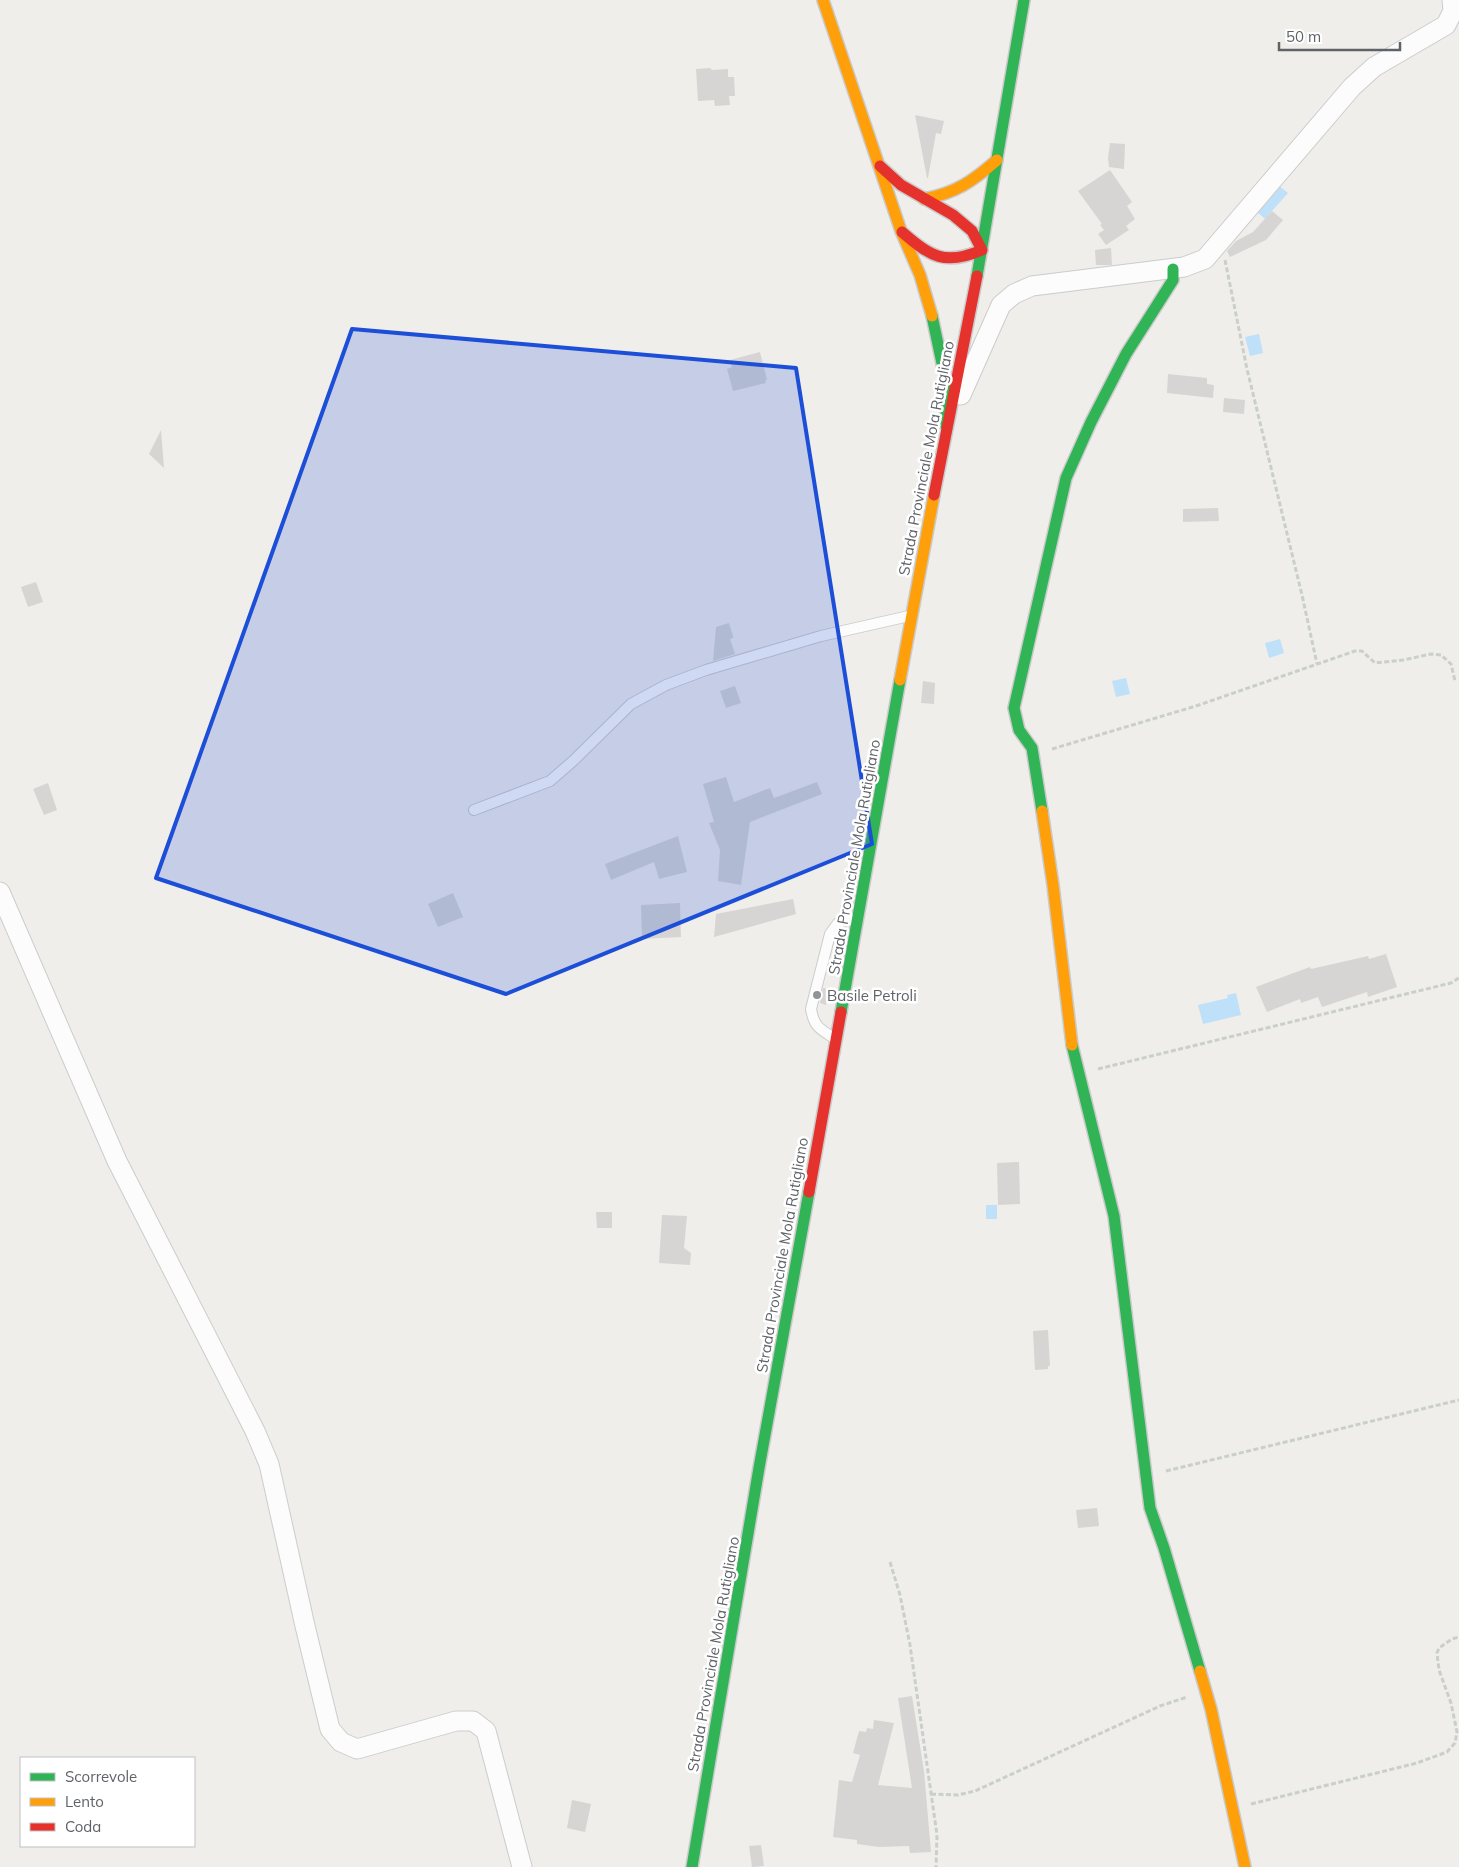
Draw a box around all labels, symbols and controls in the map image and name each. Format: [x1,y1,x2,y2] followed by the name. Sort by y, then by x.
[1279,20,1400,52] scale bar
[1286,27,1321,46] text: 50 m
[894,339,958,577] street label: Strada Provinciale Mola Rutigliano
[824,738,884,976] street label: Strada Provinciale Mola Rutigliano
[827,986,917,1005] place label: Basile Petroli
[811,989,823,1001] marker: Basile Petroli
[752,1136,812,1374] street label: Strada Provinciale Mola Rutigliano
[683,1535,743,1773] street label: Strada Provinciale Mola Rutigliano
[20,1757,195,1847] legend
[65,1767,137,1786] text: Scorrevole
[65,1792,104,1811] text: Lento
[65,1817,101,1836] text: Coda

